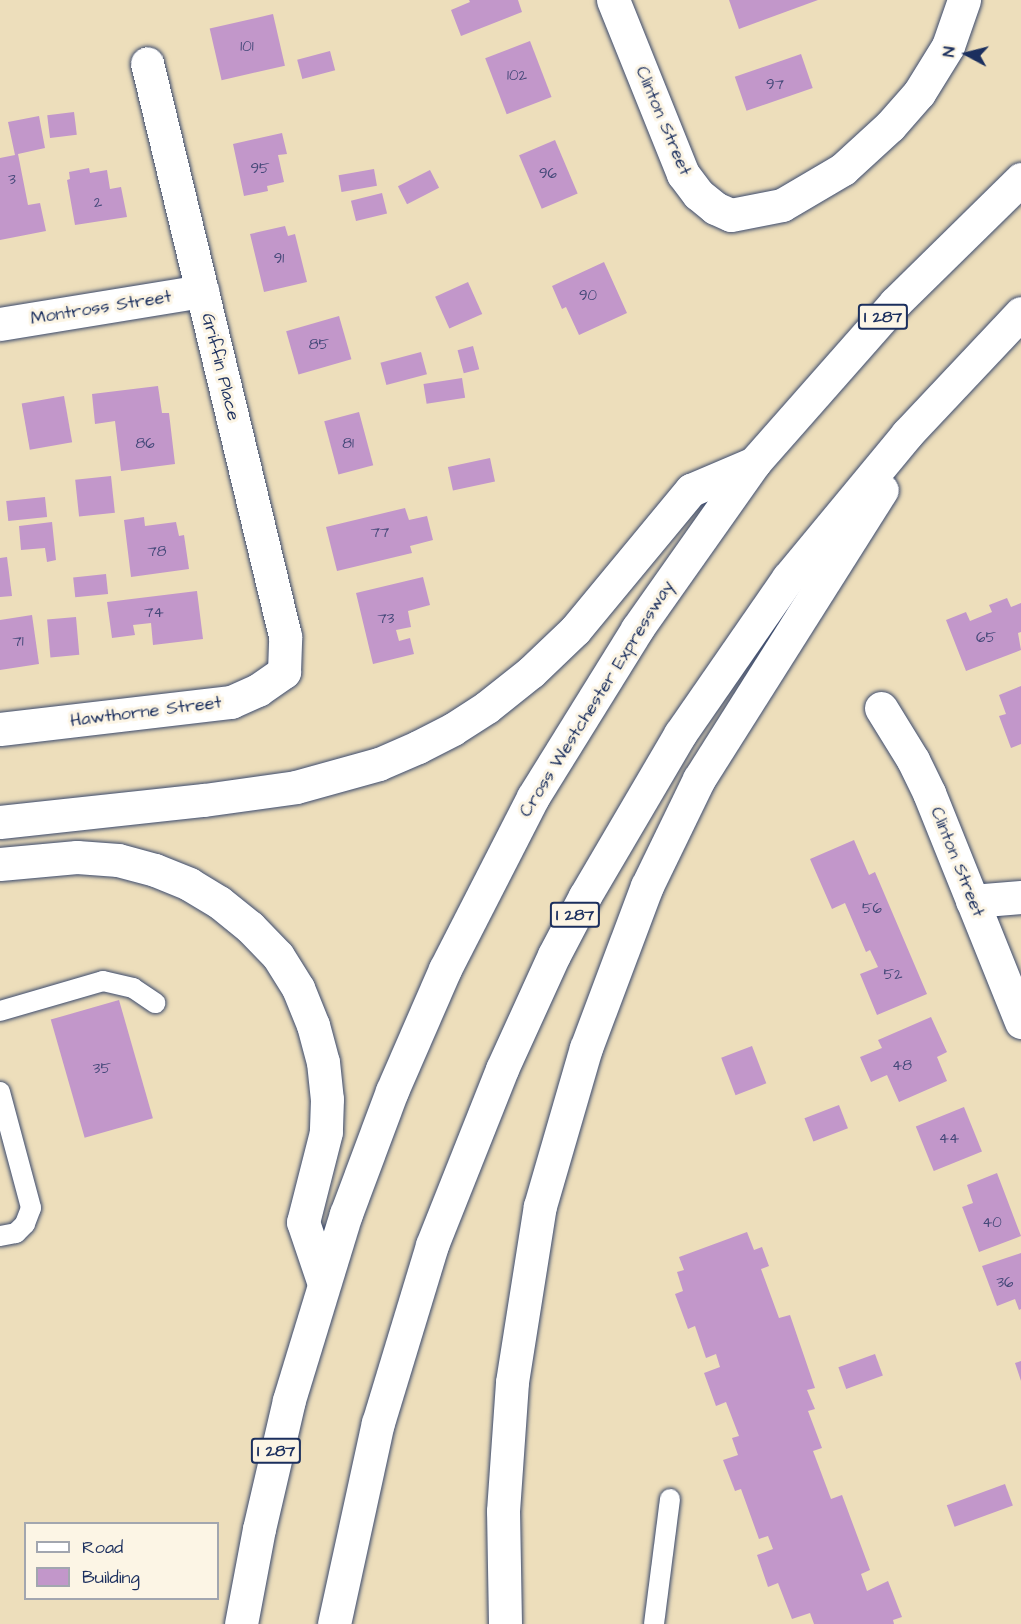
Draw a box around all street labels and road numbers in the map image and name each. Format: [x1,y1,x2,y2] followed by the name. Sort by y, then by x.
[630,63,696,179] street label: Clinton Street
[29,286,173,330] street label: Montross Street
[858,304,908,330] road number: I 287
[196,311,244,423] street label: Griffin Place
[515,577,679,821] street label: Cross Westchester Expressway
[69,692,223,732] street label: Hawthorne Street
[925,804,989,920] street label: Clinton Street
[550,902,600,928] road number: I 287
[250,1438,302,1464] road number: I 287

